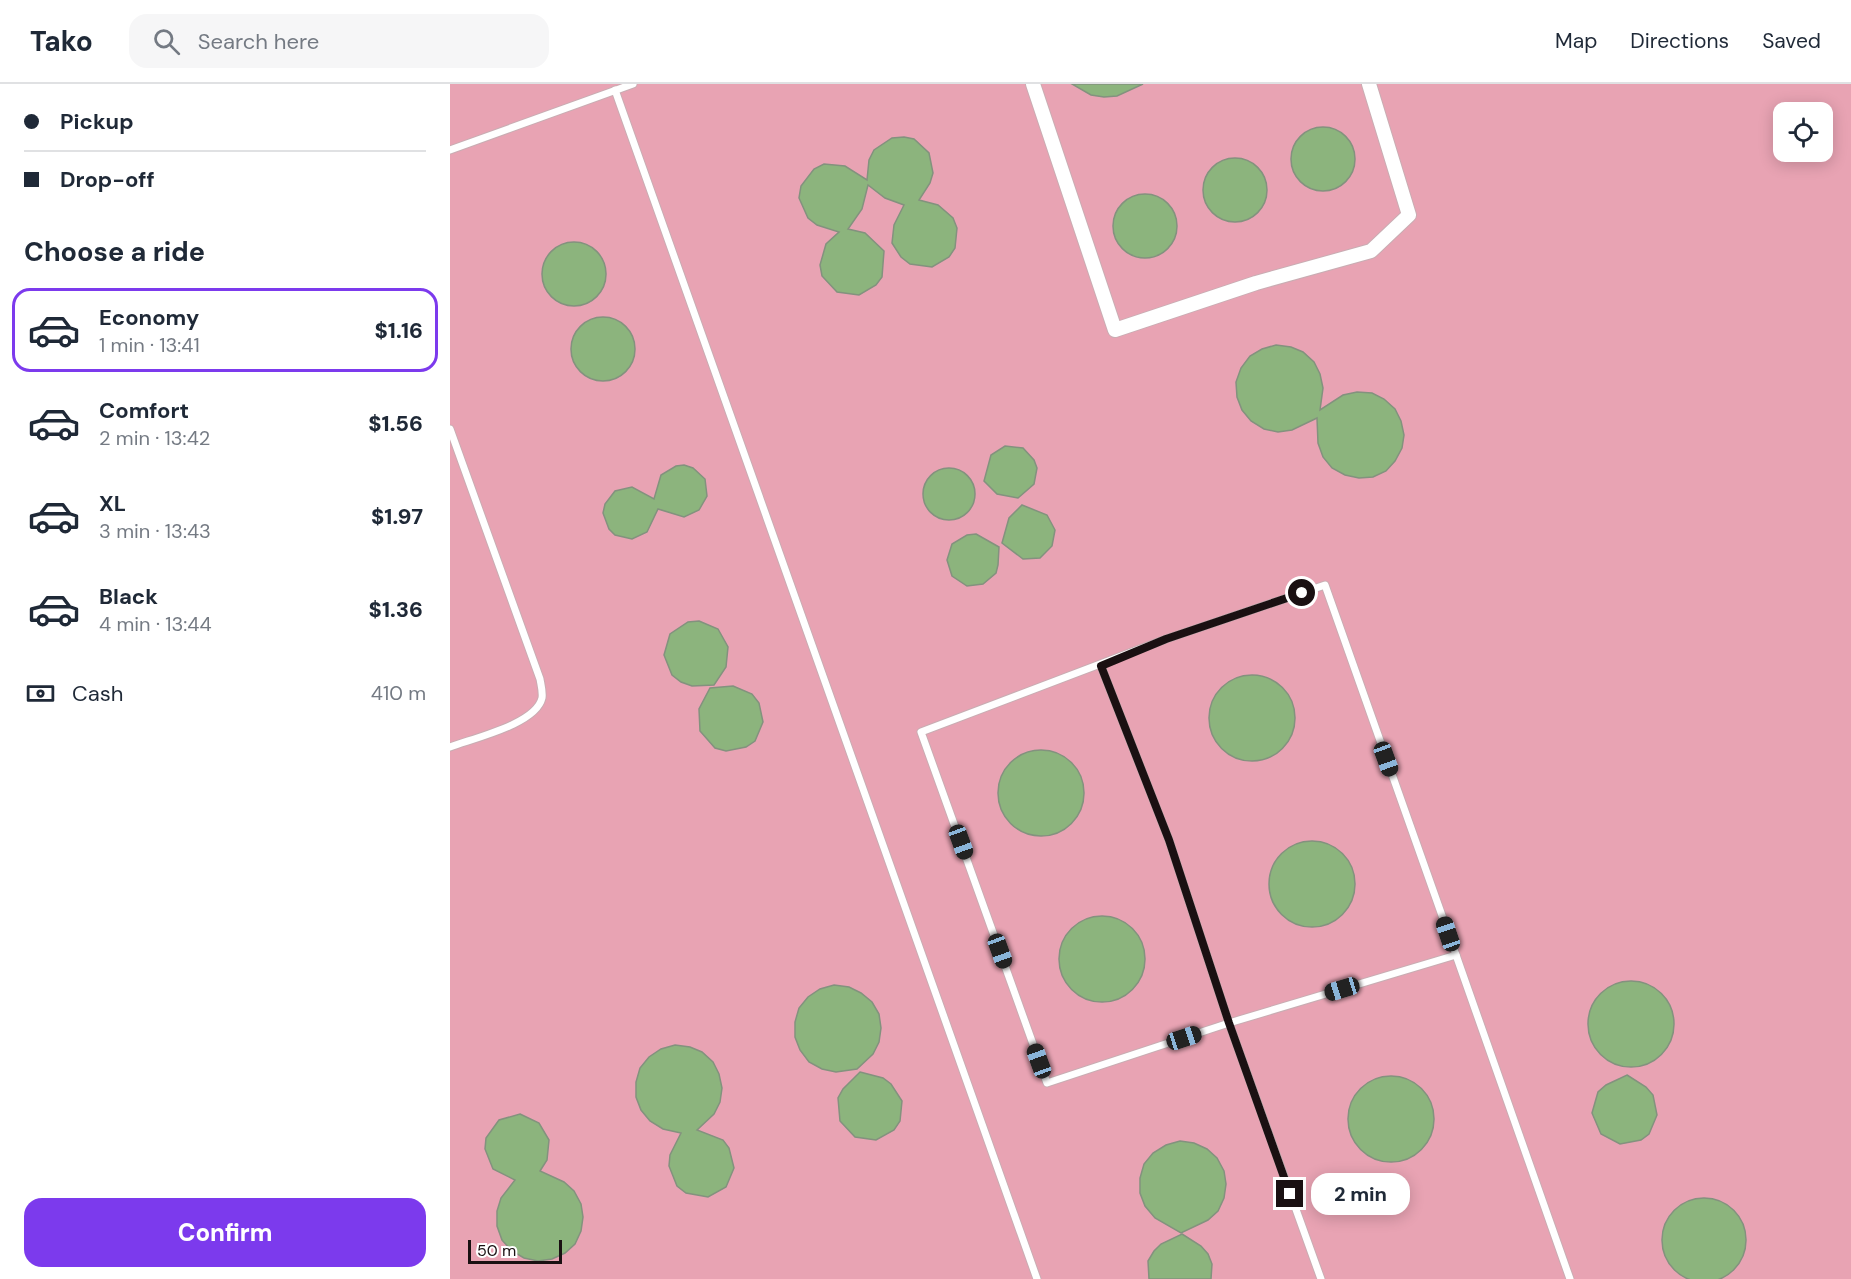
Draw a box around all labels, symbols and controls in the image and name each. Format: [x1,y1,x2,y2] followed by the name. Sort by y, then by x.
[129,14,549,68] search box
[30,23,93,60] text: Tako
[150,25,183,58] icon: search
[198,27,319,56] text: Search here
[1555,27,1597,55] text: Map
[1630,27,1729,55] text: Directions
[1762,27,1821,55] text: Saved
[1773,102,1833,162] map controls
[1773,102,1833,162] button: locate
[60,107,134,136] text: Pickup
[60,165,155,194] text: Drop-off
[24,234,205,269] text: Choose a ride
[27,303,81,357] icon: car
[99,303,199,332] text: Economy
[375,316,423,345] text: $1.16
[99,332,200,358] text: 1 min · 13:41
[27,396,81,450] icon: car
[99,396,189,425] text: Comfort
[368,409,423,438] text: $1.56
[99,425,210,451] text: 2 min · 13:42
[27,489,81,543] icon: car
[99,489,126,518] text: XL
[371,502,423,531] text: $1.97
[99,518,211,544] text: 3 min · 13:43
[1288,579,1315,606] route start
[27,582,81,636] icon: car
[99,582,158,611] text: Black
[369,595,423,624] text: $1.36
[99,611,212,637] text: 4 min · 13:44
[24,677,57,710] icon: cash
[72,679,123,708] text: Cash
[371,680,426,706] text: 410 m
[1371,739,1401,779] car
[946,822,976,862] car
[1434,914,1462,954] car
[985,931,1015,971] car
[1322,975,1362,1003] car
[1164,1024,1204,1052] car
[1024,1041,1054,1081] car
[1311,1173,1410,1215] callout: 2 min
[1276,1180,1303,1207] route end
[1334,1181,1387,1207] text: 2 min
[24,1198,426,1267] button: Confirm
[468,1237,562,1264] scale bar
[477,1240,516,1261] text: 50 m

